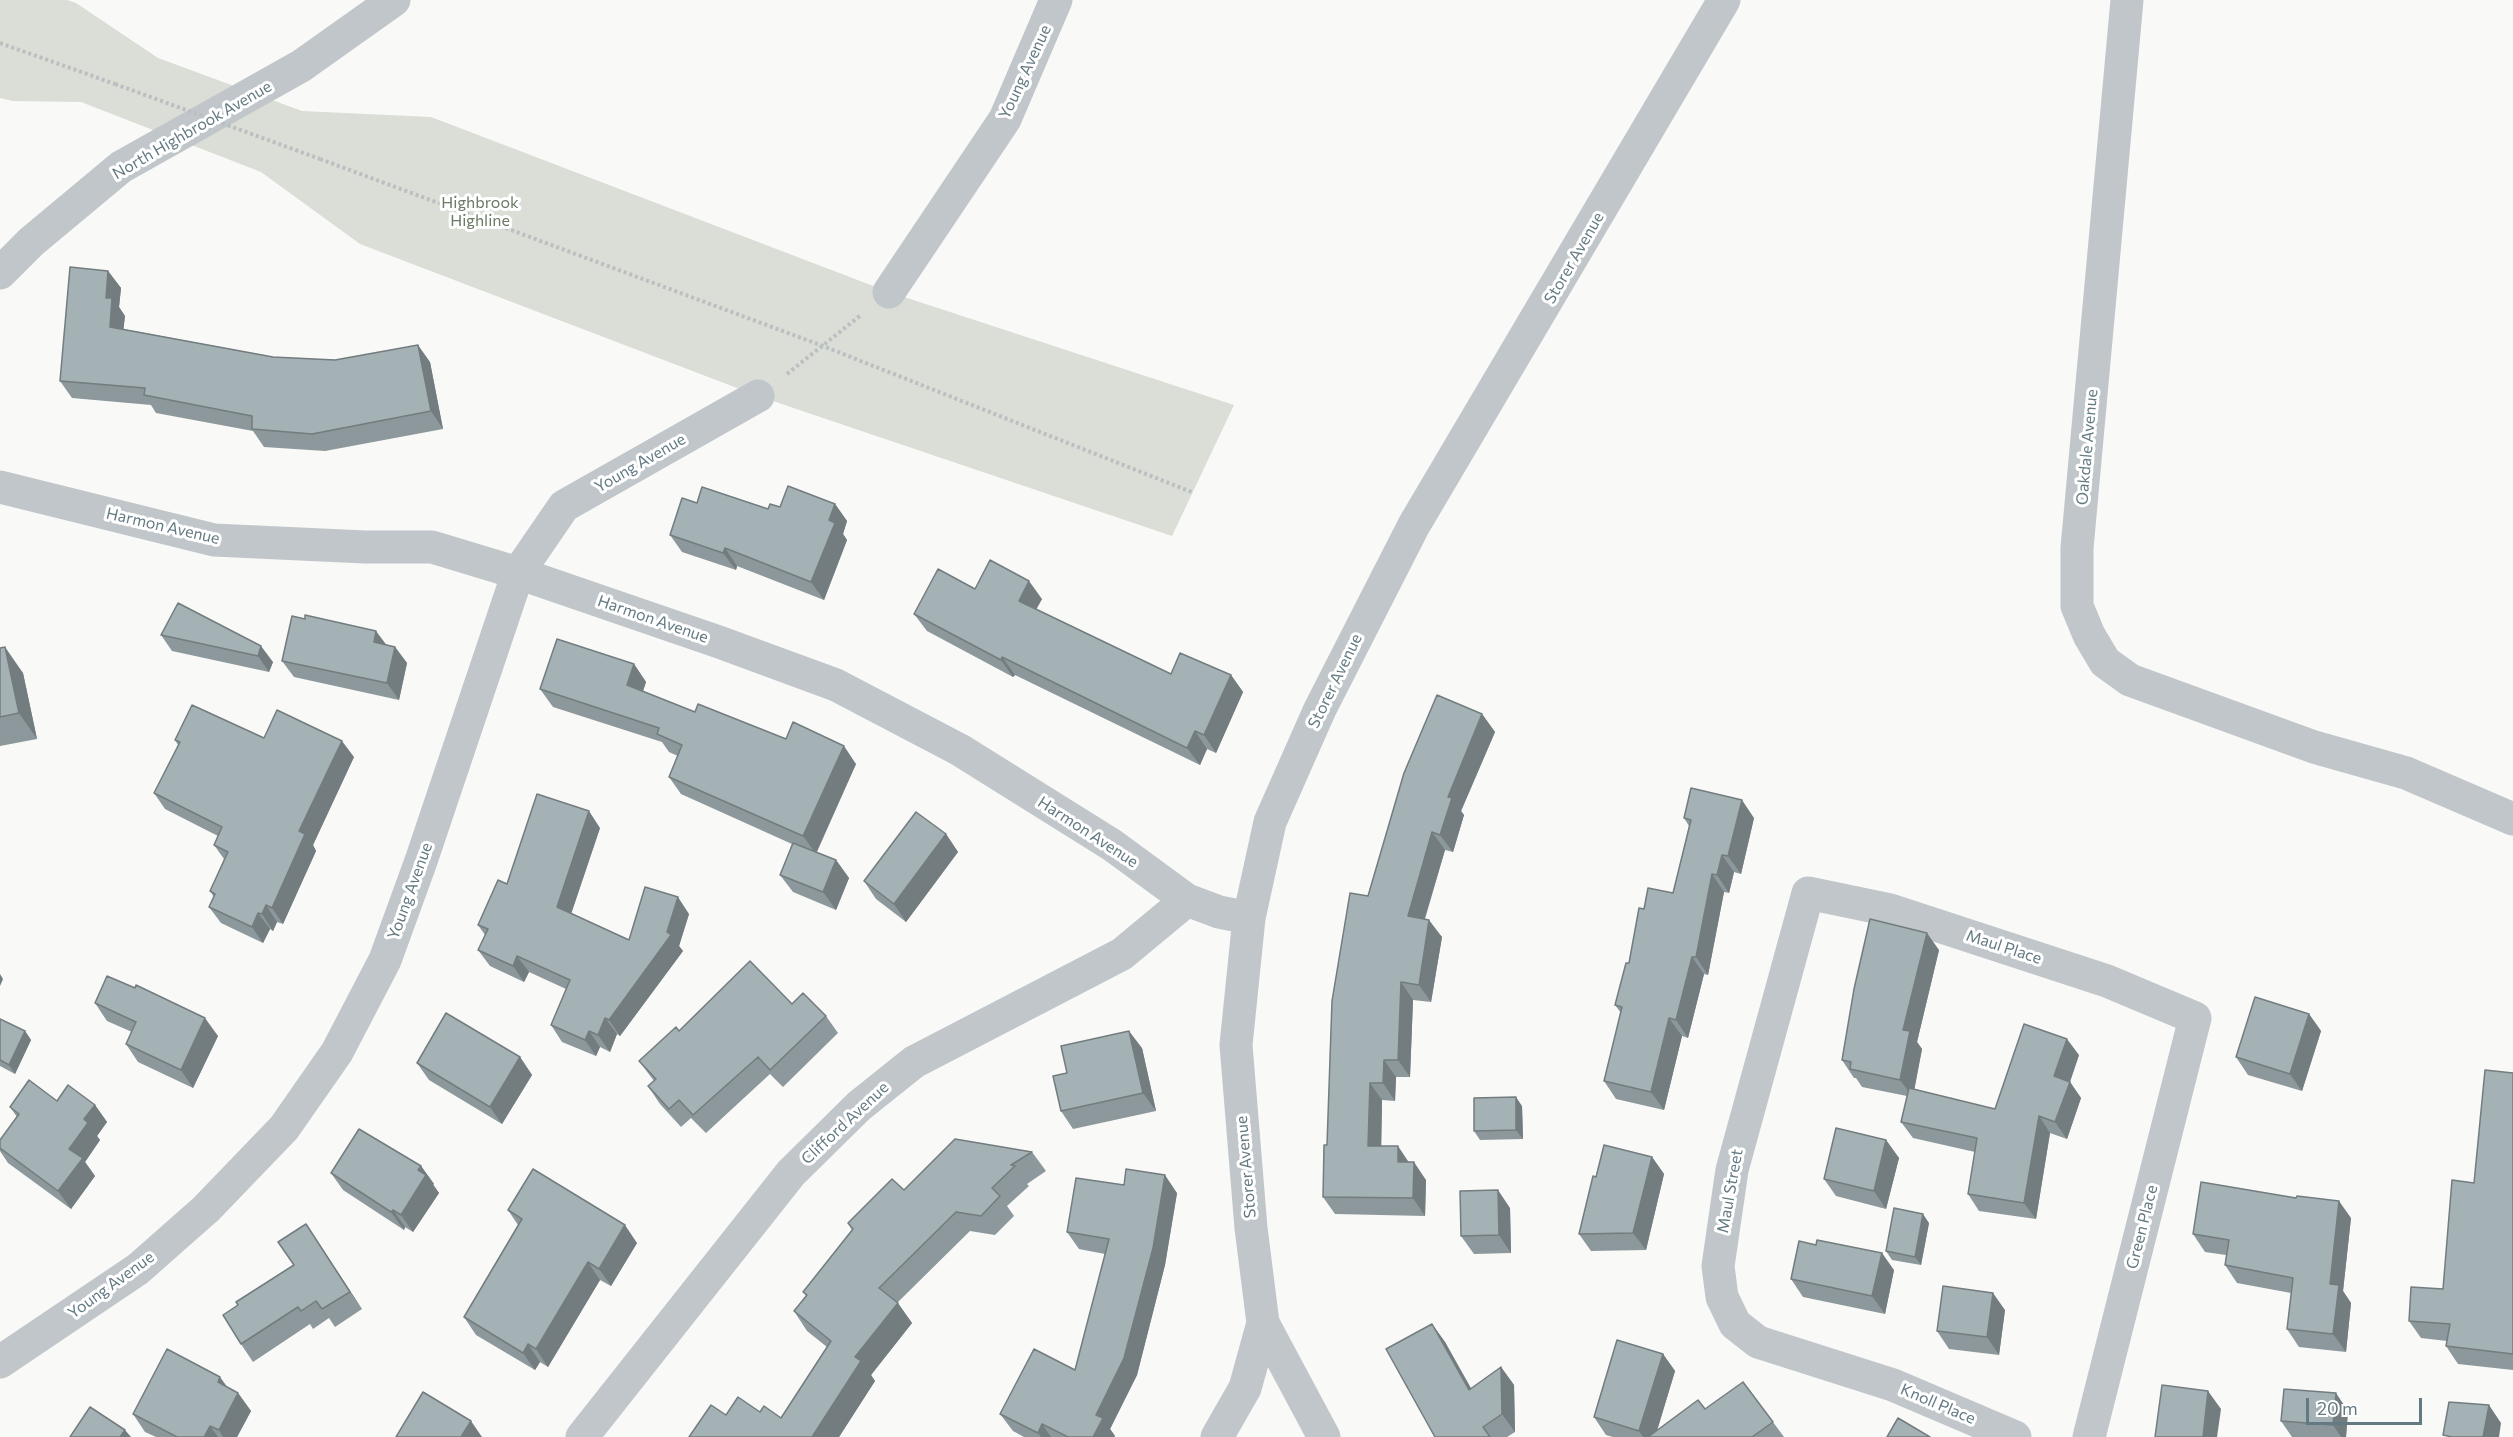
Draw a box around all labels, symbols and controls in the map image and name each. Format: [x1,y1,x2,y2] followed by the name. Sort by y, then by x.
[995,22,1055,122] street label: Young Avenue
[109,77,275,183] street label: North Highbrook Avenue
[441,193,519,231] park label: Highbrook Highline
[1540,209,1608,307] street label: Storer Avenue
[2072,388,2102,506] street label: Oakdale Avenue
[591,429,689,497] street label: Young Avenue
[104,504,222,548] street label: Harmon Avenue
[595,591,711,647] street label: Harmon Avenue
[1304,631,1366,731] street label: Storer Avenue
[1034,792,1142,872] street label: Harmon Avenue
[384,840,436,942] street label: Young Avenue
[1964,926,2044,968] street label: Maul Place
[797,1078,893,1168] street label: Clifford Avenue
[1232,1115,1260,1219] street label: Storer Avenue
[1713,1148,1747,1234] street label: Maul Street
[2122,1183,2162,1271] street label: Green Place
[64,1247,158,1323] street label: Young Avenue
[1898,1380,1978,1428] street label: Knoll Place
[2309,1386,2424,1424] scale bar
[2317,1397,2358,1419] text: 20 m

